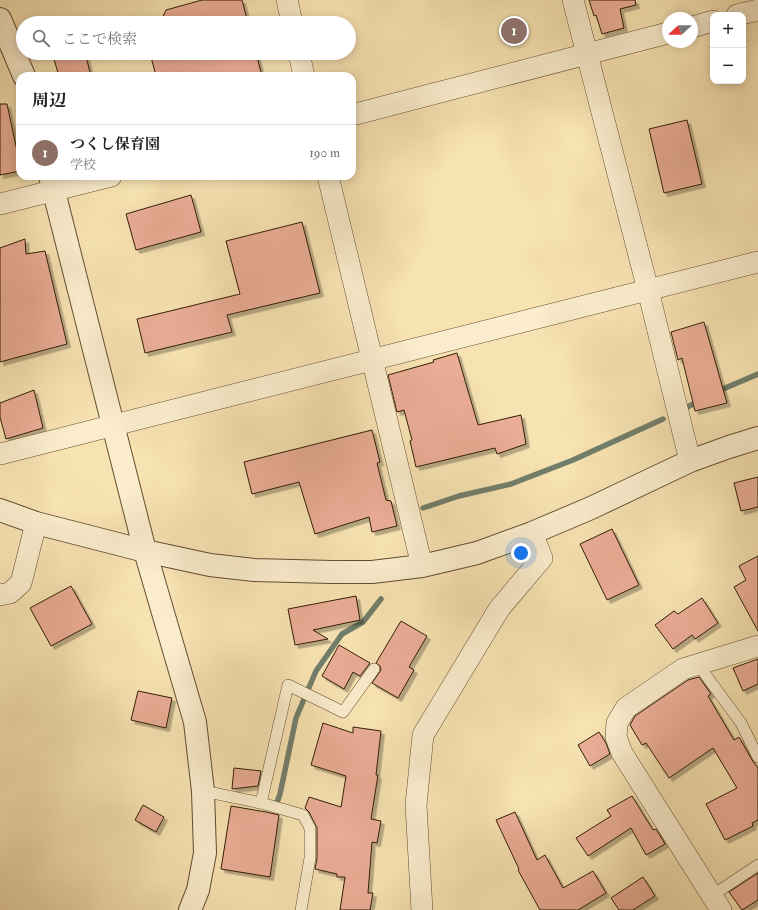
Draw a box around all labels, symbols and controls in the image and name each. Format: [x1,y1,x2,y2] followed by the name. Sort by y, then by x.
[662,12,698,48] north arrow
[710,12,746,84] map controls
[710,12,746,48] button: +
[16,16,356,60] search box
[501,16,527,46] pin: 1
[30,27,52,49] icon: search
[62,30,137,49] text: ここで検索
[710,48,746,84] button: −
[32,90,66,111] text: 周辺
[70,135,160,154] text: つくし保育園
[43,145,47,161] text: 1
[309,145,340,161] text: 190 m
[70,157,96,173] text: 学校
[511,543,531,563] your location

